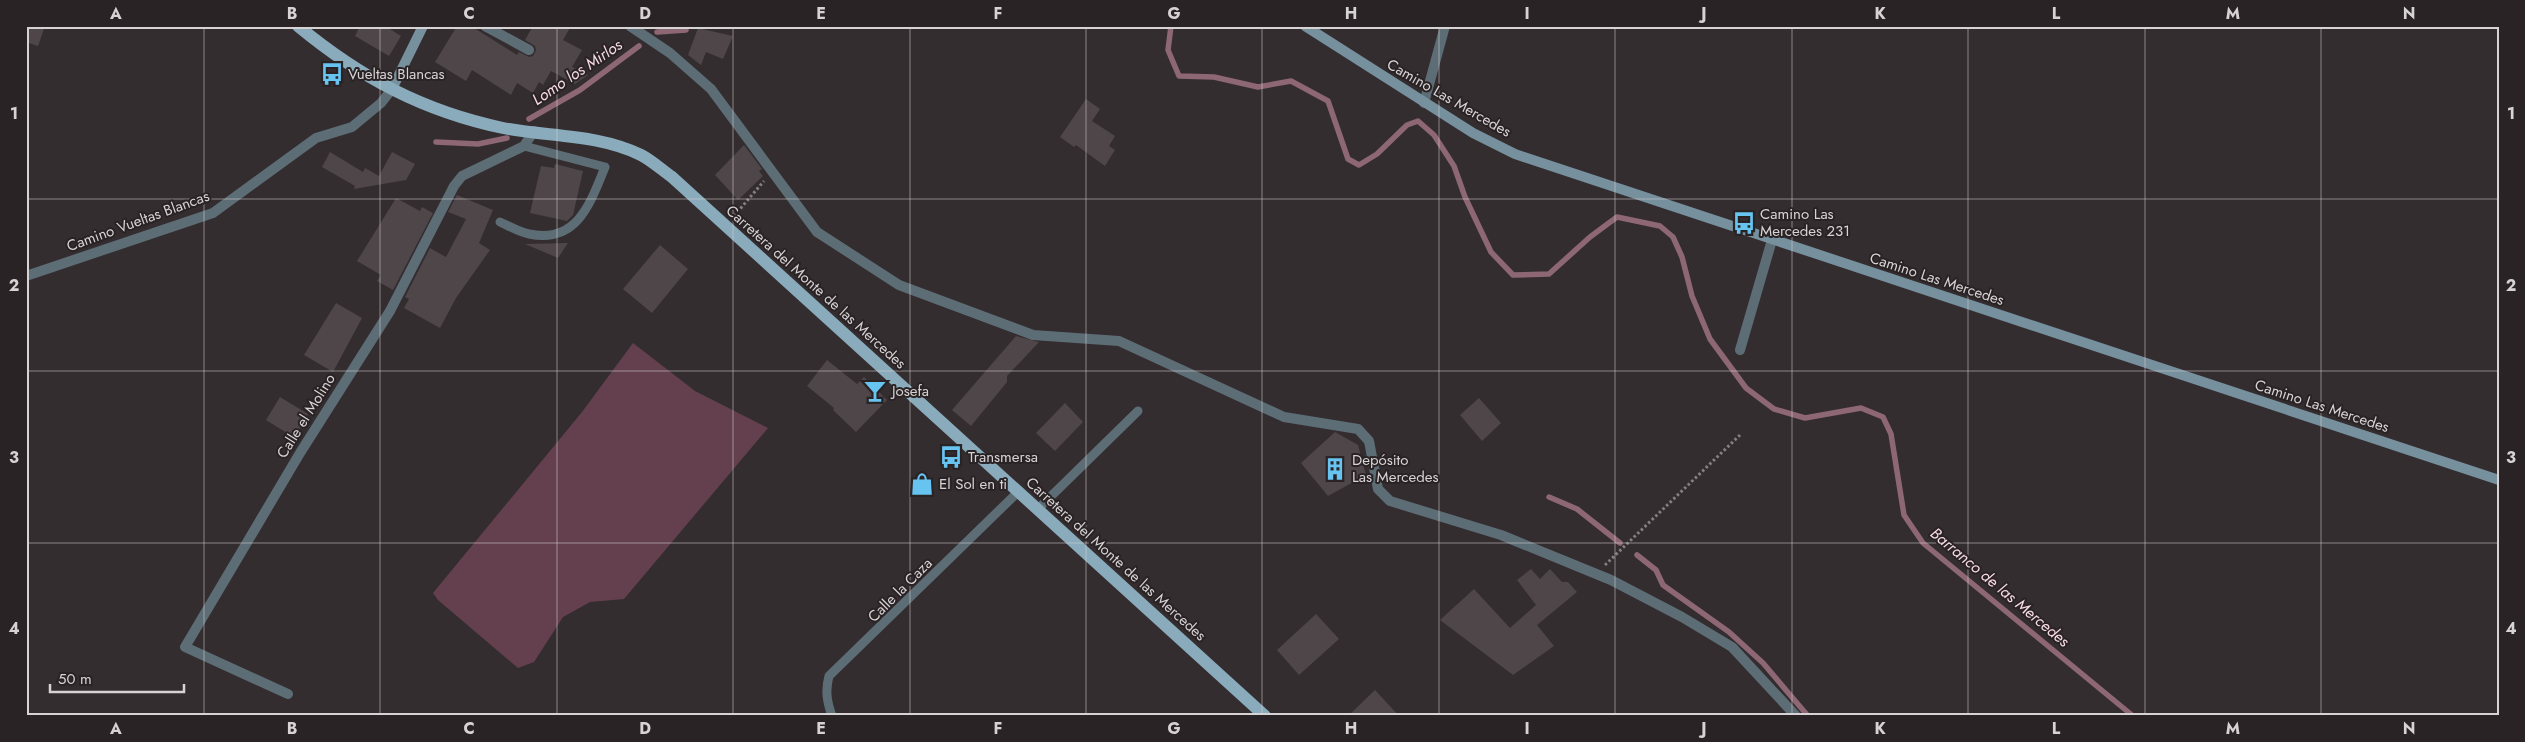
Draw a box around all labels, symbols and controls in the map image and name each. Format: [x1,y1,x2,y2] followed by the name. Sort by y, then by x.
[109,2,122,25] text: A
[287,2,297,25] text: B
[463,2,475,25] text: C
[639,2,651,25] text: D
[816,2,826,25] text: E
[994,2,1002,25] text: F
[1167,2,1181,25] text: G
[1345,2,1357,25] text: H
[1524,2,1530,25] text: I
[1698,2,1707,25] text: J
[1874,2,1886,25] text: K
[2052,2,2061,25] text: L
[2226,2,2240,25] text: M
[2403,2,2415,25] text: N
[527,33,627,111] water label: Lomo los Mirlos
[1383,53,1515,143] street label: Camino Las Mercedes
[319,61,345,87] bus stop icon: Vueltas Blancas
[348,63,445,85] place label: Vueltas Blancas
[10,102,18,125] text: 1
[2507,102,2515,125] text: 1
[64,185,212,257] street label: Camino Vueltas Blancas
[721,200,911,374] street label: Carretera del Monte de las Mercedes
[1760,203,1850,242] place label: Camino Las Mercedes 231
[1731,210,1757,236] bus stop icon: Camino Las Mercedes 231
[1867,247,2007,311] street label: Camino Las Mercedes
[9,274,19,297] text: 2
[2506,274,2516,297] text: 2
[271,369,341,463] street label: Calle el Molino
[2252,374,2392,438] street label: Camino Las Mercedes
[862,378,888,404] bar icon: Josefa
[890,380,929,402] place label: Josefa
[938,444,964,470] bus stop icon: Transmersa
[9,446,19,469] text: 3
[968,446,1038,468] place label: Transmersa
[2506,446,2516,469] text: 3
[1352,449,1439,488] place label: Depósito Las Mercedes
[1322,456,1348,482] building icon: Depósito Las Mercedes
[909,471,935,497] shop icon: El Sol en ti
[1021,472,1211,646] street label: Carretera del Monte de las Mercedes
[939,473,1007,495] place label: El Sol en ti
[1925,522,2075,653] water label: Barranco de las Mercedes
[863,553,937,627] street label: Calle la Caza
[8,617,20,640] text: 4
[2505,617,2517,640] text: 4
[50,662,184,694] scale bar
[58,668,92,690] text: 50 m
[109,717,122,740] text: A
[287,717,297,740] text: B
[463,717,475,740] text: C
[639,717,651,740] text: D
[816,717,826,740] text: E
[994,717,1002,740] text: F
[1167,717,1181,740] text: G
[1345,717,1357,740] text: H
[1524,717,1530,740] text: I
[1698,717,1707,740] text: J
[1874,717,1886,740] text: K
[2052,717,2061,740] text: L
[2226,717,2240,740] text: M
[2403,717,2415,740] text: N

